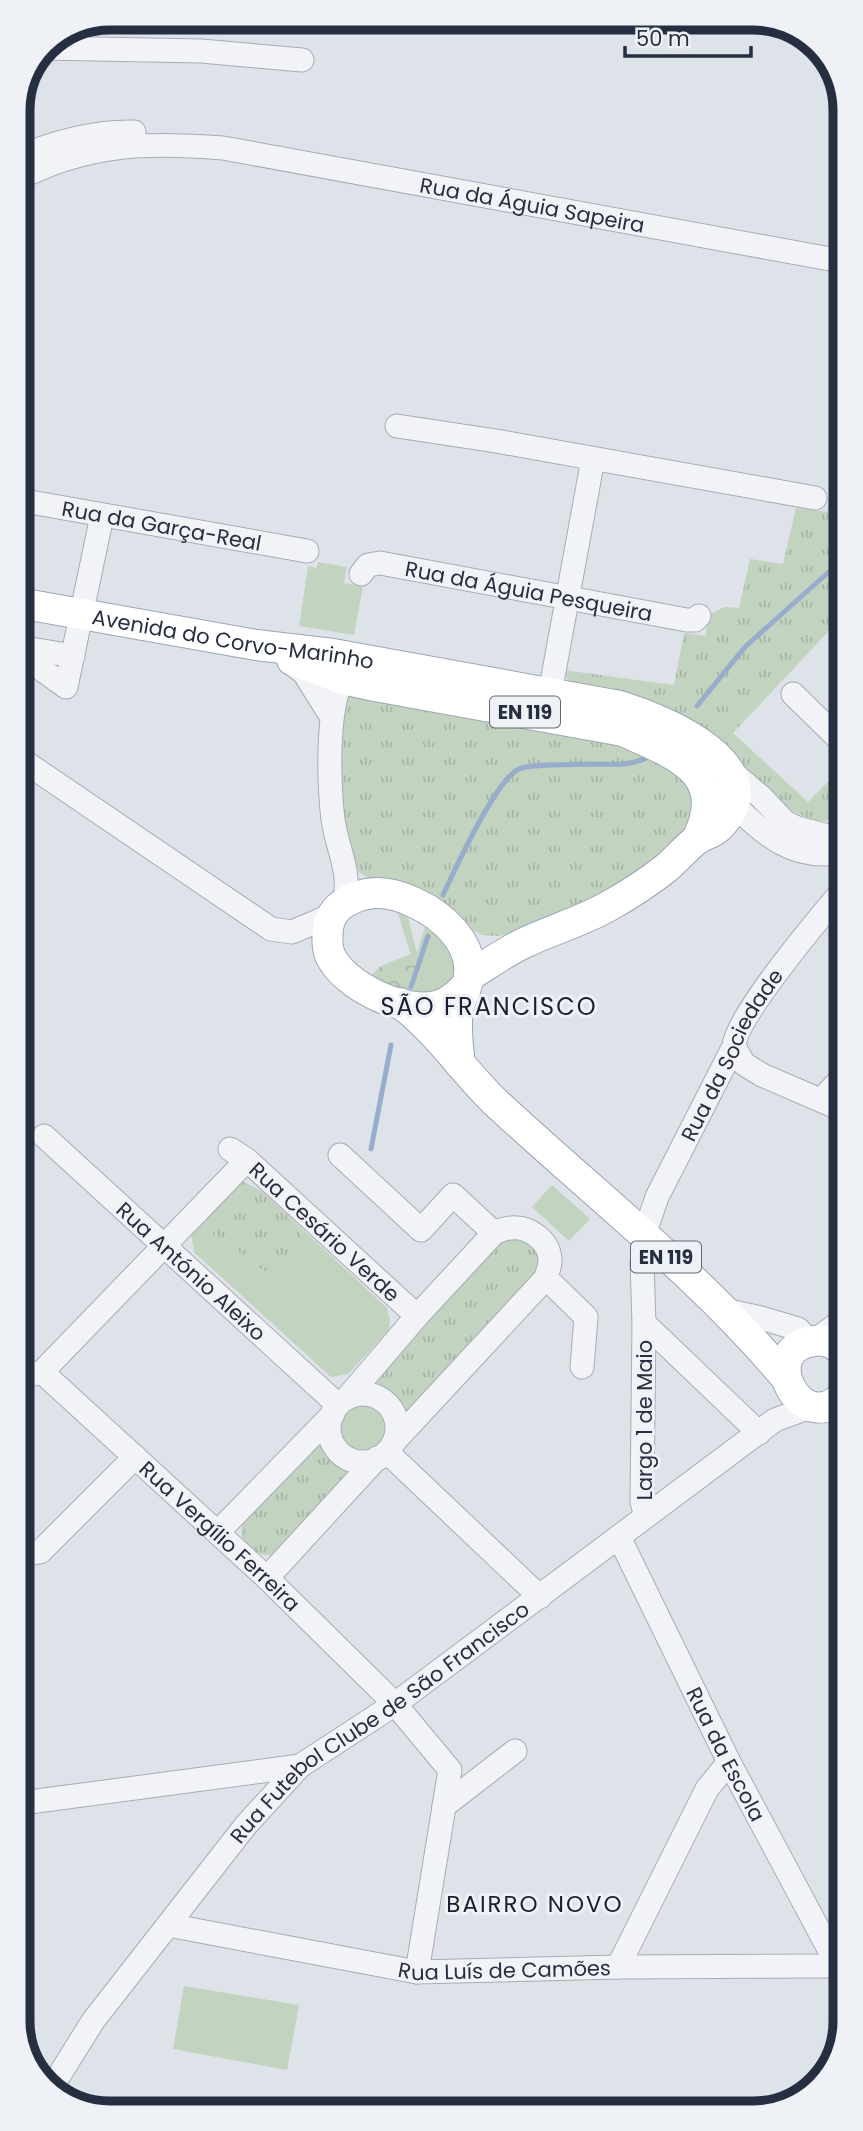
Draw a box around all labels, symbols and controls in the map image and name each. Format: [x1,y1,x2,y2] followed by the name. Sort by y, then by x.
[625,14,751,58] scale bar
[636,24,690,53] text: 50 m
[418,170,647,239] street label: Rua da Águia Sapeira
[60,493,264,557] street label: Rua da Garça-Real
[403,553,655,628] street label: Rua da Águia Pesqueira
[90,602,376,676] street label: Avenida do Corvo-Marinho
[490,696,560,727] road number: EN 119
[673,962,789,1146] street label: Rua da Sociedade
[380,990,598,1023] district label: SÃO FRANCISCO
[243,1155,407,1308] street label: Rua Cesário Verde
[110,1195,273,1347] street label: Rua António Aleixo
[631,1242,701,1273] road number: EN 119
[630,1340,659,1500] street label: Largo 1 de Maio
[133,1454,307,1618] street label: Rua Vergílio Ferreira
[223,1594,535,1849] street label: Rua Futebol Clube de São Francisco
[680,1682,773,1826] street label: Rua da Escola
[446,1888,624,1920] district label: BAIRRO NOVO
[396,1953,611,1987] street label: Rua Luís de Camões

